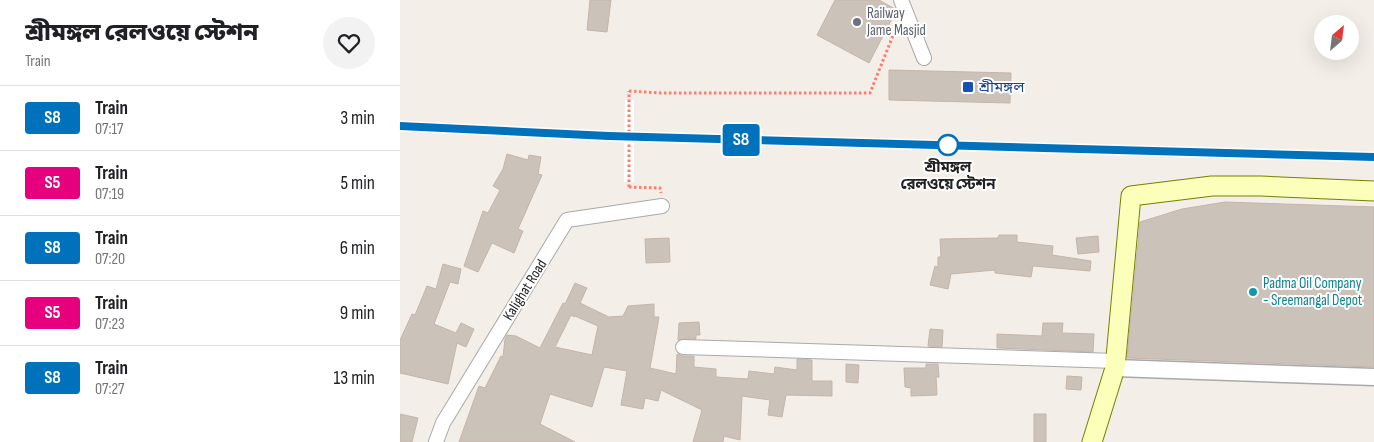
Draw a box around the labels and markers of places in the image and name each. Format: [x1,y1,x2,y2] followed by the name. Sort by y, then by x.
[866,4,926,40] place label: Railway Jame Masjid
[851,16,863,28] marker: Railway Jame Masjid
[978,78,1025,97] place label: শ্রীমঙ্গল
[961,80,975,94] marker: শ্রীমঙ্গল
[937,134,959,156] marker: শ্রীমঙ্গল রেলওয়ে স্টেশন
[900,158,996,194] place label: শ্রীমঙ্গল রেলওয়ে স্টেশন
[1263,274,1363,310] place label: Padma Oil Company - Sreemangal Depot
[1247,286,1259,298] marker: Padma Oil Company - Sreemangal Depot

